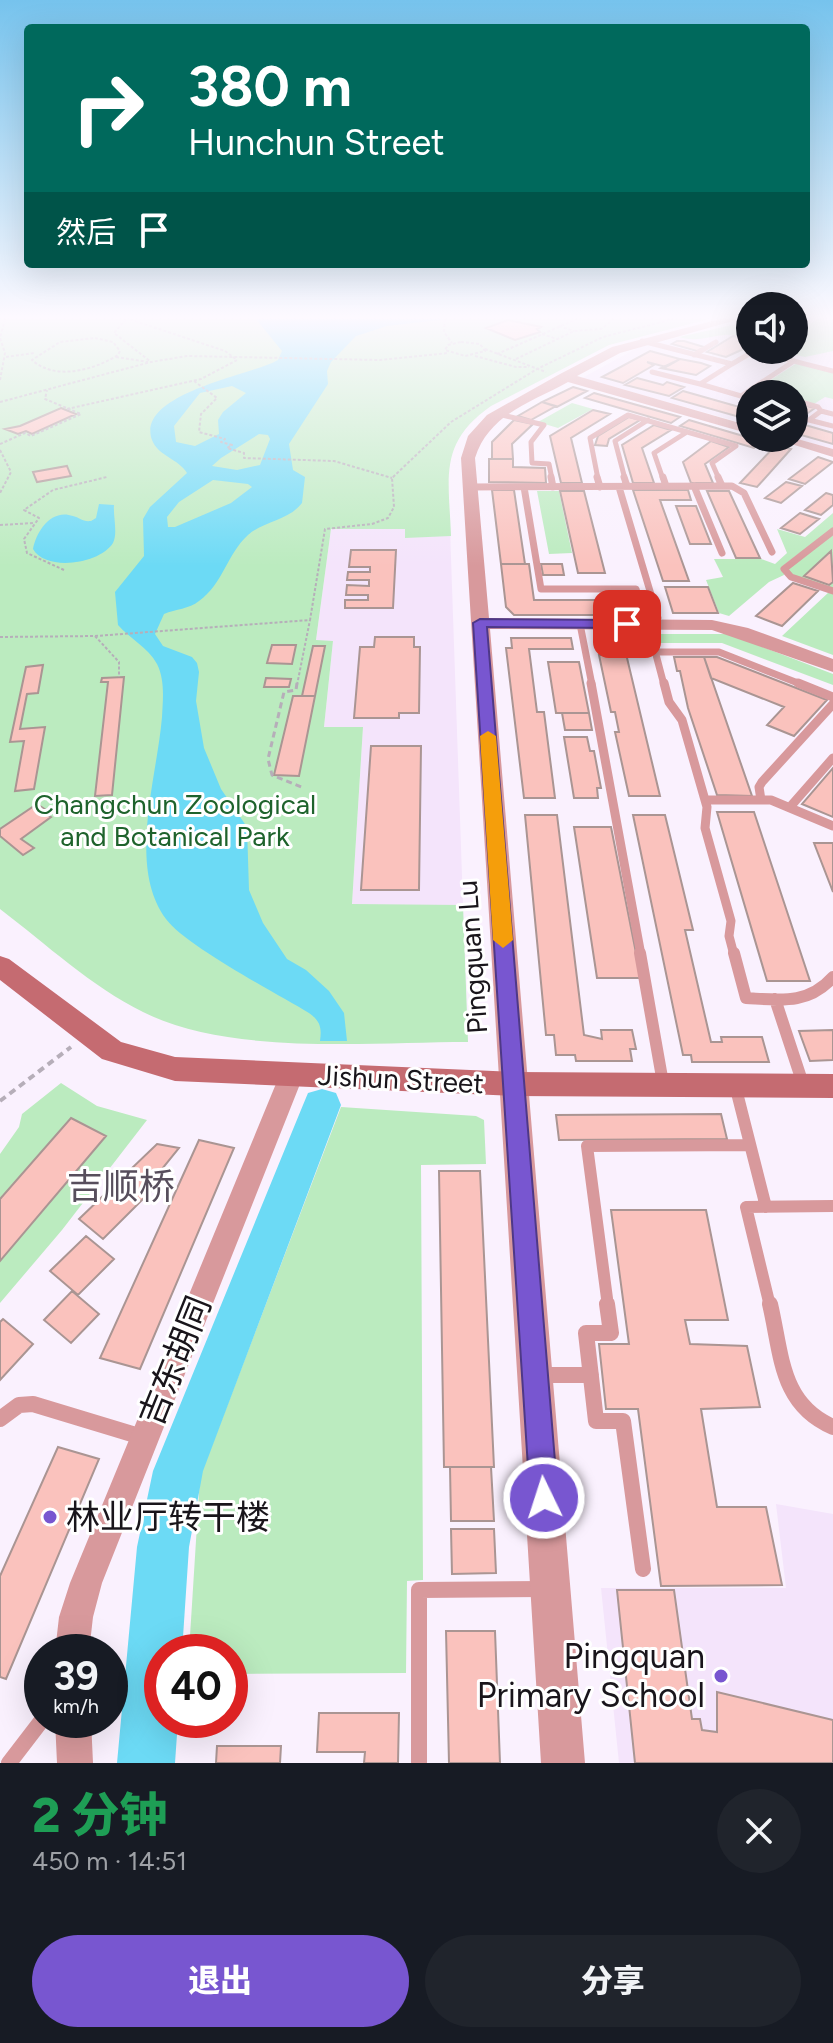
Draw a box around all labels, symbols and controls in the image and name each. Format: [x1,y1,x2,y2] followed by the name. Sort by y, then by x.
[188,53,352,120] text: 380 m
[56,56,160,160] icon: right
[188,121,445,164] text: Hunchun Street
[132,208,176,252] icon: arrive
[56,214,116,251] text: 然后
[736,292,808,452] map controls
[736,292,808,364] button: sound
[736,380,808,452] button: layers
[593,590,661,658] pin
[605,602,649,646] icon: arrive
[34,787,316,853] park label: Changchun Zoological and Botanical Park
[450,879,494,1035] street label: Pingquan Lu
[317,1058,485,1100] street label: Jishun Street
[67,1165,175,1208] district label: 吉顺桥
[131,1290,219,1432] street label: 吉东胡同
[502,1456,586,1540] position arrow
[66,1497,270,1538] place label: 林业厅转干楼
[41,1508,59,1526] marker: 林业厅转干楼
[144,1634,248,1738] speed limit sign: 40
[477,1636,705,1716] place label: Pingquan Primary School
[53,1652,99,1700] text: 39
[712,1667,730,1685] marker: Pingquan Primary School
[53,1694,99,1718] text: km/h
[32,1786,167,1844] text: 2 分钟
[717,1789,801,1873] button: close
[32,1845,187,1877] text: 450 m · 14:51
[32,1935,409,2027] button: 退出
[425,1935,801,2027] button: 分享

